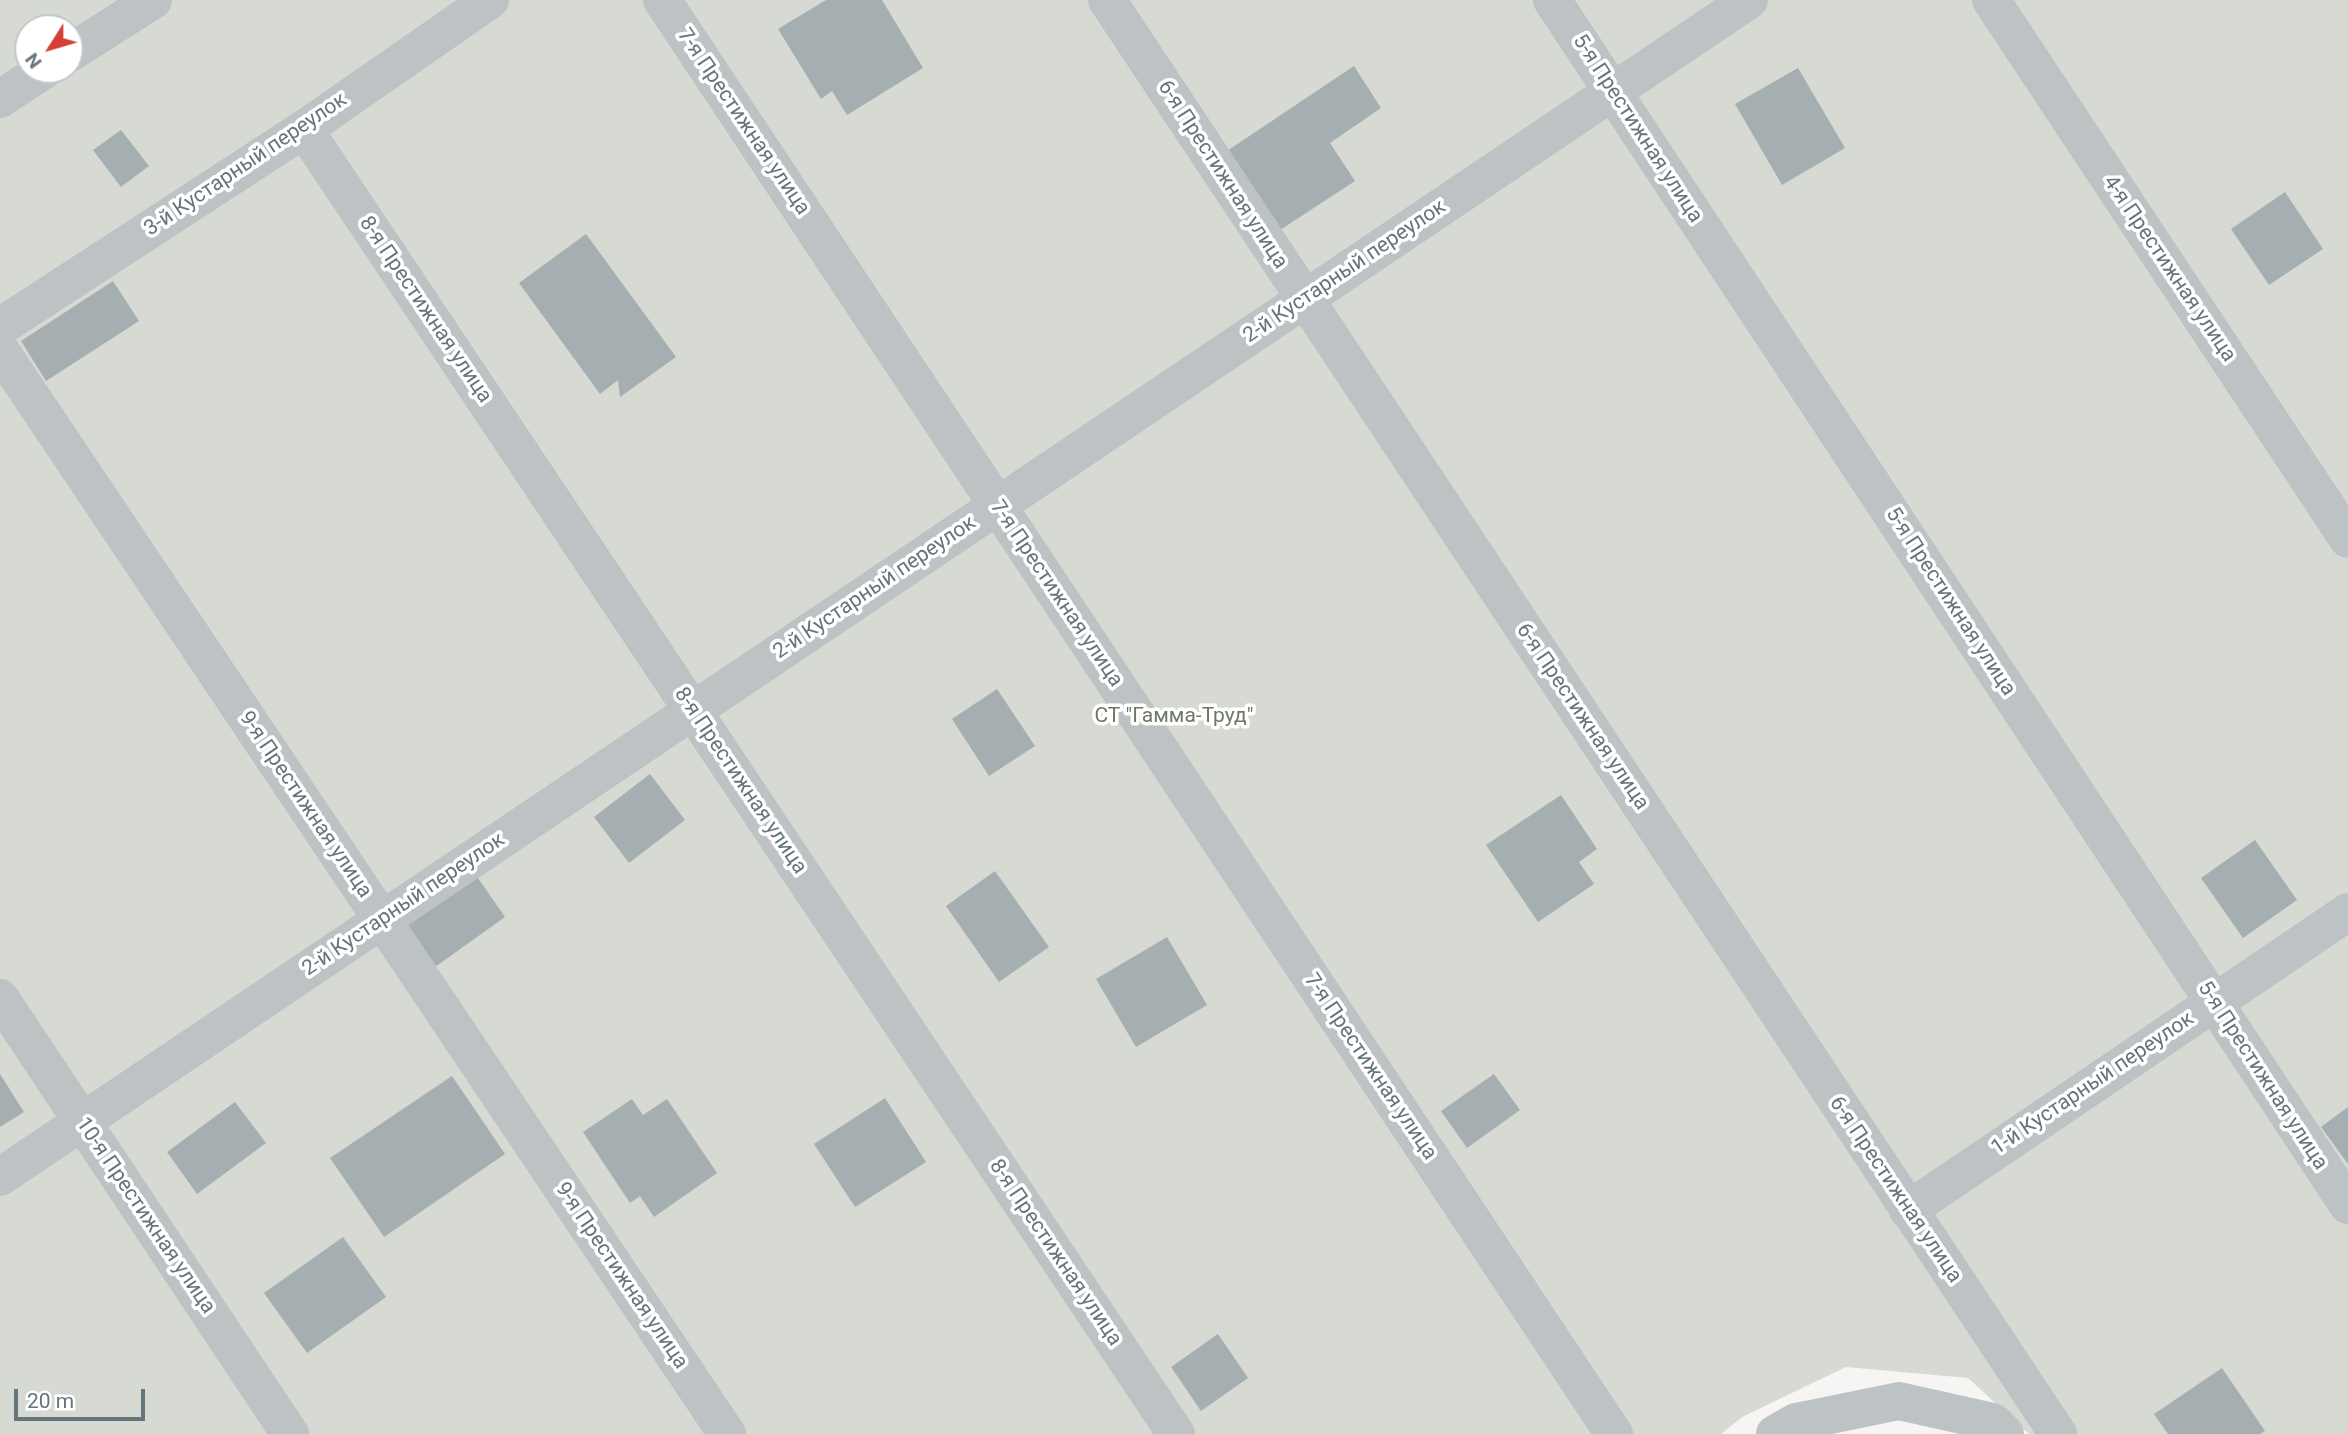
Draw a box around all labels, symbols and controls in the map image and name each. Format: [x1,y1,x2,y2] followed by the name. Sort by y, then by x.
[14,14,84,84] north arrow
[671,24,815,220] street label: 7-я Престижная улица
[1567,30,1707,228] street label: 5-я Престижная улица
[20,48,47,73] text: N
[1152,76,1292,274] street label: 6-я Престижная улица
[140,88,352,242] street label: 3-й Кустарный переулок
[2097,171,2241,367] street label: 4-я Престижная улица
[1239,195,1451,349] street label: 2-й Кустарный переулок
[353,212,497,408] street label: 8-я Престижная улица
[984,496,1128,692] street label: 7-я Престижная улица
[1880,503,2020,701] street label: 5-я Престижная улица
[769,511,981,665] street label: 2-й Кустарный переулок
[1510,619,1654,815] street label: 6-я Престижная улица
[668,683,812,879] street label: 8-я Престижная улица
[1095,704,1253,730] park label: СТ "Гамма-Труд"
[233,707,377,903] street label: 9-я Престижная улица
[298,828,510,982] street label: 2-й Кустарный переулок
[1298,969,1442,1165] street label: 7-я Престижная улица
[2192,977,2332,1175] street label: 5-я Престижная улица
[1987,1007,2199,1161] street label: 1-й Кустарный переулок
[1823,1092,1967,1288] street label: 6-я Престижная улица
[70,1113,220,1319] street label: 10-я Престижная улица
[983,1155,1127,1351] street label: 8-я Престижная улица
[549,1178,693,1374] street label: 9-я Престижная улица
[18,1374,149,1418] scale bar
[27,1389,74,1413] text: 20 m

